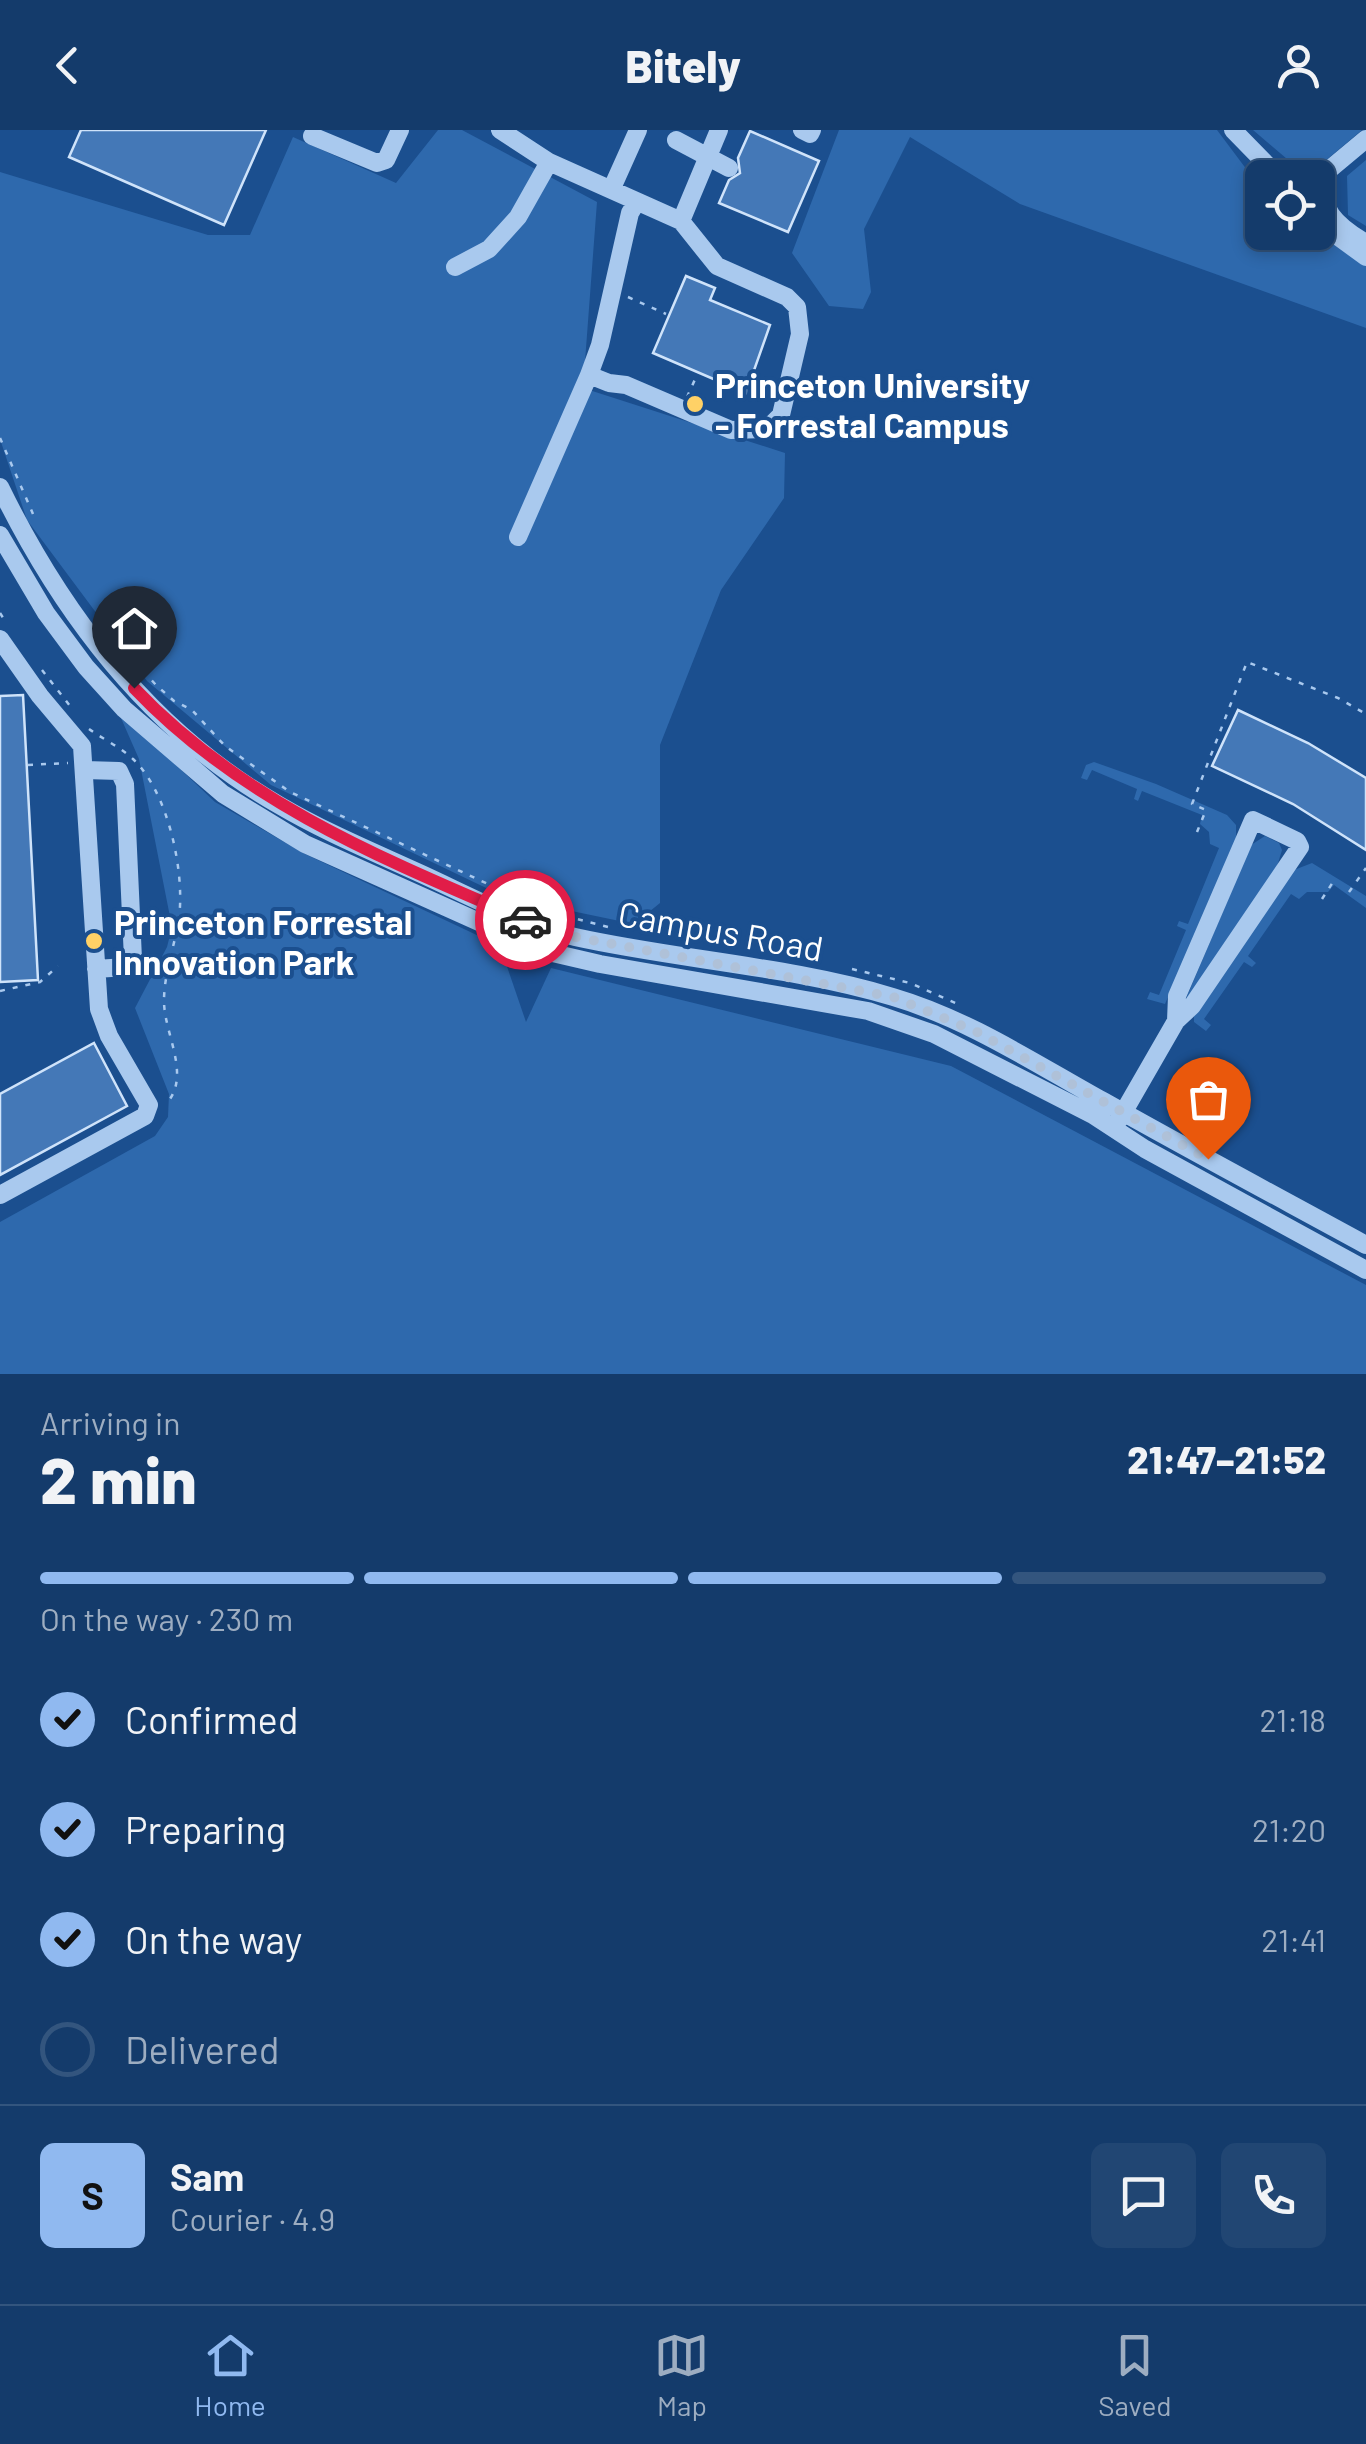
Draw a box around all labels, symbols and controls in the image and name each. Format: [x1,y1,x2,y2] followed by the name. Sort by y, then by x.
[40,38,95,93] icon: back
[625,38,741,92] text: Bitely
[1271,38,1326,93] icon: person
[1245,160,1335,250] map controls
[1245,160,1335,250] button: locate
[715,363,1030,445] place label: Princeton University - Forrestal Campus
[684,393,706,415] marker: Princeton University - Forrestal Campus
[92,586,177,689] pin
[107,601,162,656] icon: home
[475,870,575,970] courier
[615,891,827,969] street label: Campus Road
[498,893,553,948] icon: car
[114,900,412,982] place label: Princeton Forrestal Innovation Park
[83,930,105,952] marker: Princeton Forrestal Innovation Park
[1166,1057,1251,1160] pin
[1181,1072,1236,1127] icon: bag
[40,1403,180,1441] text: Arriving in
[1127,1436,1326,1482] text: 21:47–21:52
[40,1439,197,1517] text: 2 min
[40,1599,293,1637] text: On the way · 230 m
[40,1692,95,1747] icon: check
[125,1696,298,1742] text: Confirmed
[1259,1700,1326,1738] text: 21:18
[40,1802,95,1857] icon: check
[125,1806,286,1852] text: Preparing
[1252,1810,1326,1848] text: 21:20
[40,1912,95,1967] icon: check
[125,1916,302,1962] text: On the way
[1261,1920,1326,1958] text: 21:41
[125,2026,279,2072] text: Delivered
[1091,2143,1196,2248] button: chat
[1221,2143,1326,2248] button: phone
[170,2153,244,2199] text: Sam
[81,2172,104,2218] text: S
[170,2199,335,2237] text: Courier · 4.9
[194,2328,266,2422] tab: Home
[654,2328,709,2422] tab: Map
[1098,2328,1172,2422] tab: Saved

